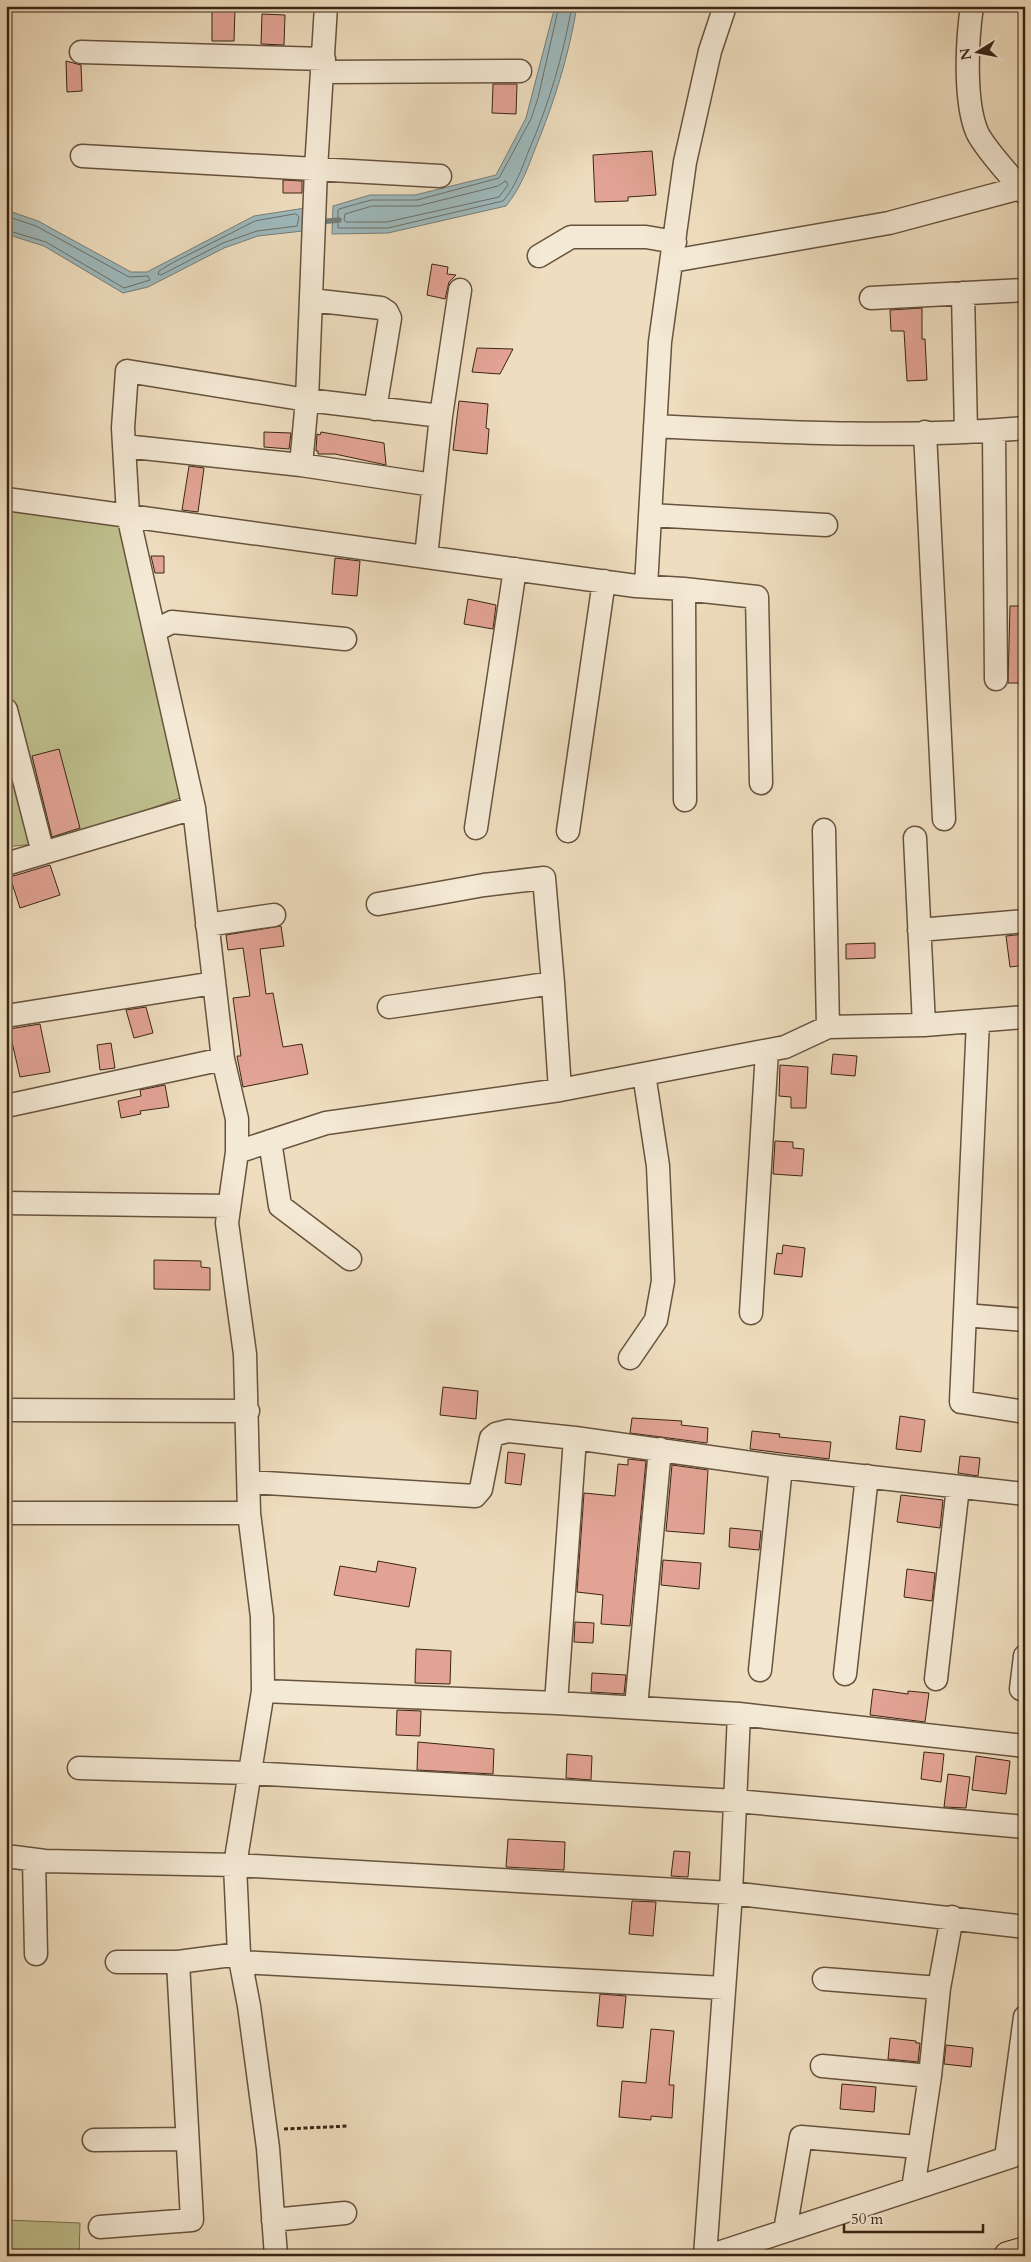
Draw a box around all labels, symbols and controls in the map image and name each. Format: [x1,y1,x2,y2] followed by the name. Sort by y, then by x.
[954,28,1004,78] north arrow
[955,47,976,62] text: N
[844,2202,982,2234] scale bar
[851,2209,883,2229] text: 50 m

